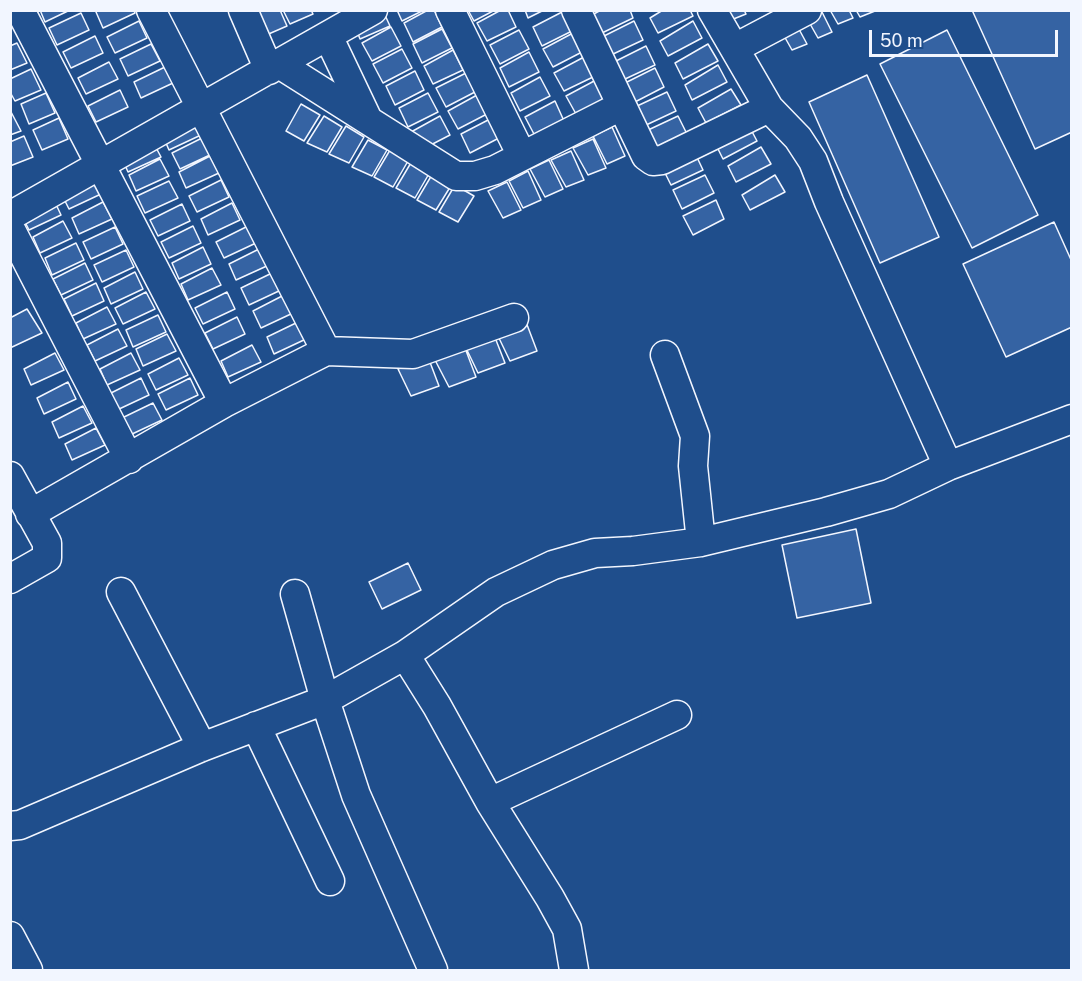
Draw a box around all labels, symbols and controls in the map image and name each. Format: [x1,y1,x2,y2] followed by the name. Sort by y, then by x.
[872,18,1061,56] scale bar
[880,30,923,51] text: 50 m

